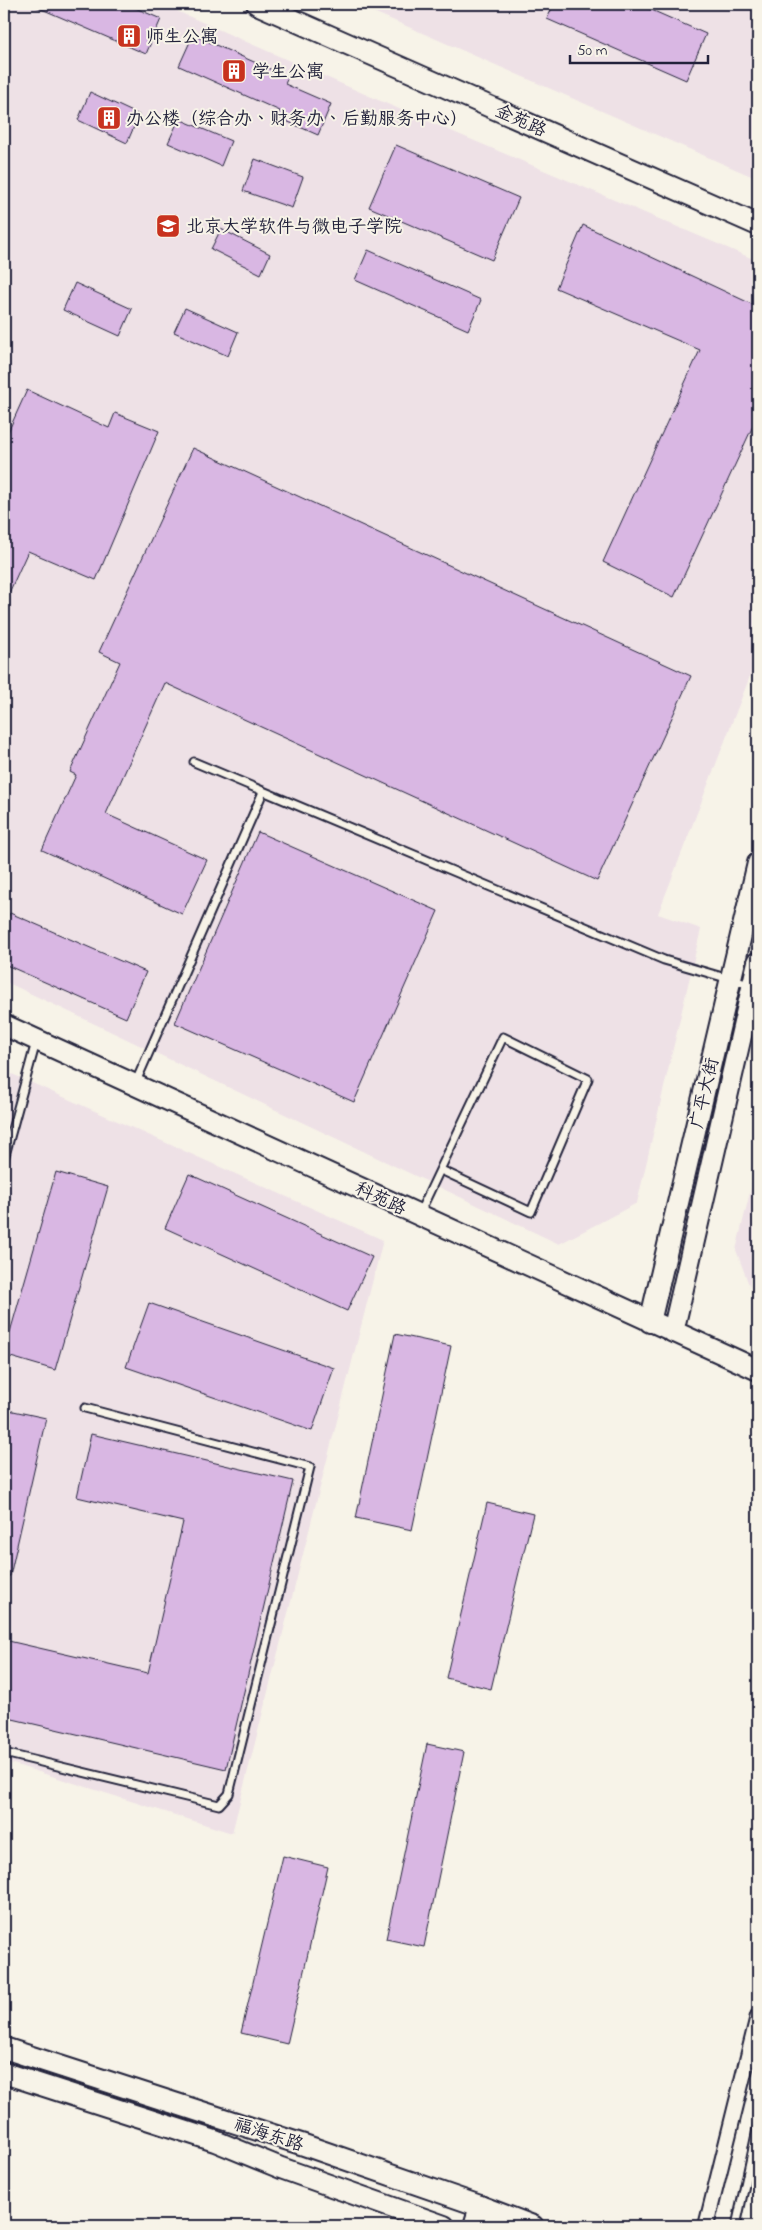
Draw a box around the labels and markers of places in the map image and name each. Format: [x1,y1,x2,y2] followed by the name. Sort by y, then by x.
[116,23,142,49] building icon: 师生公寓
[146,25,218,51] place label: 师生公寓
[221,58,247,84] building icon: 学生公寓
[252,60,324,86] place label: 学生公寓
[96,105,122,131] building icon: 办公楼（综合办、财务办、后勤服务中心）
[126,107,468,133] place label: 办公楼（综合办、财务办、后勤服务中心）
[155,213,181,239] school or university icon: 北京大学软件与微电子学院
[186,215,402,241] place label: 北京大学软件与微电子学院

